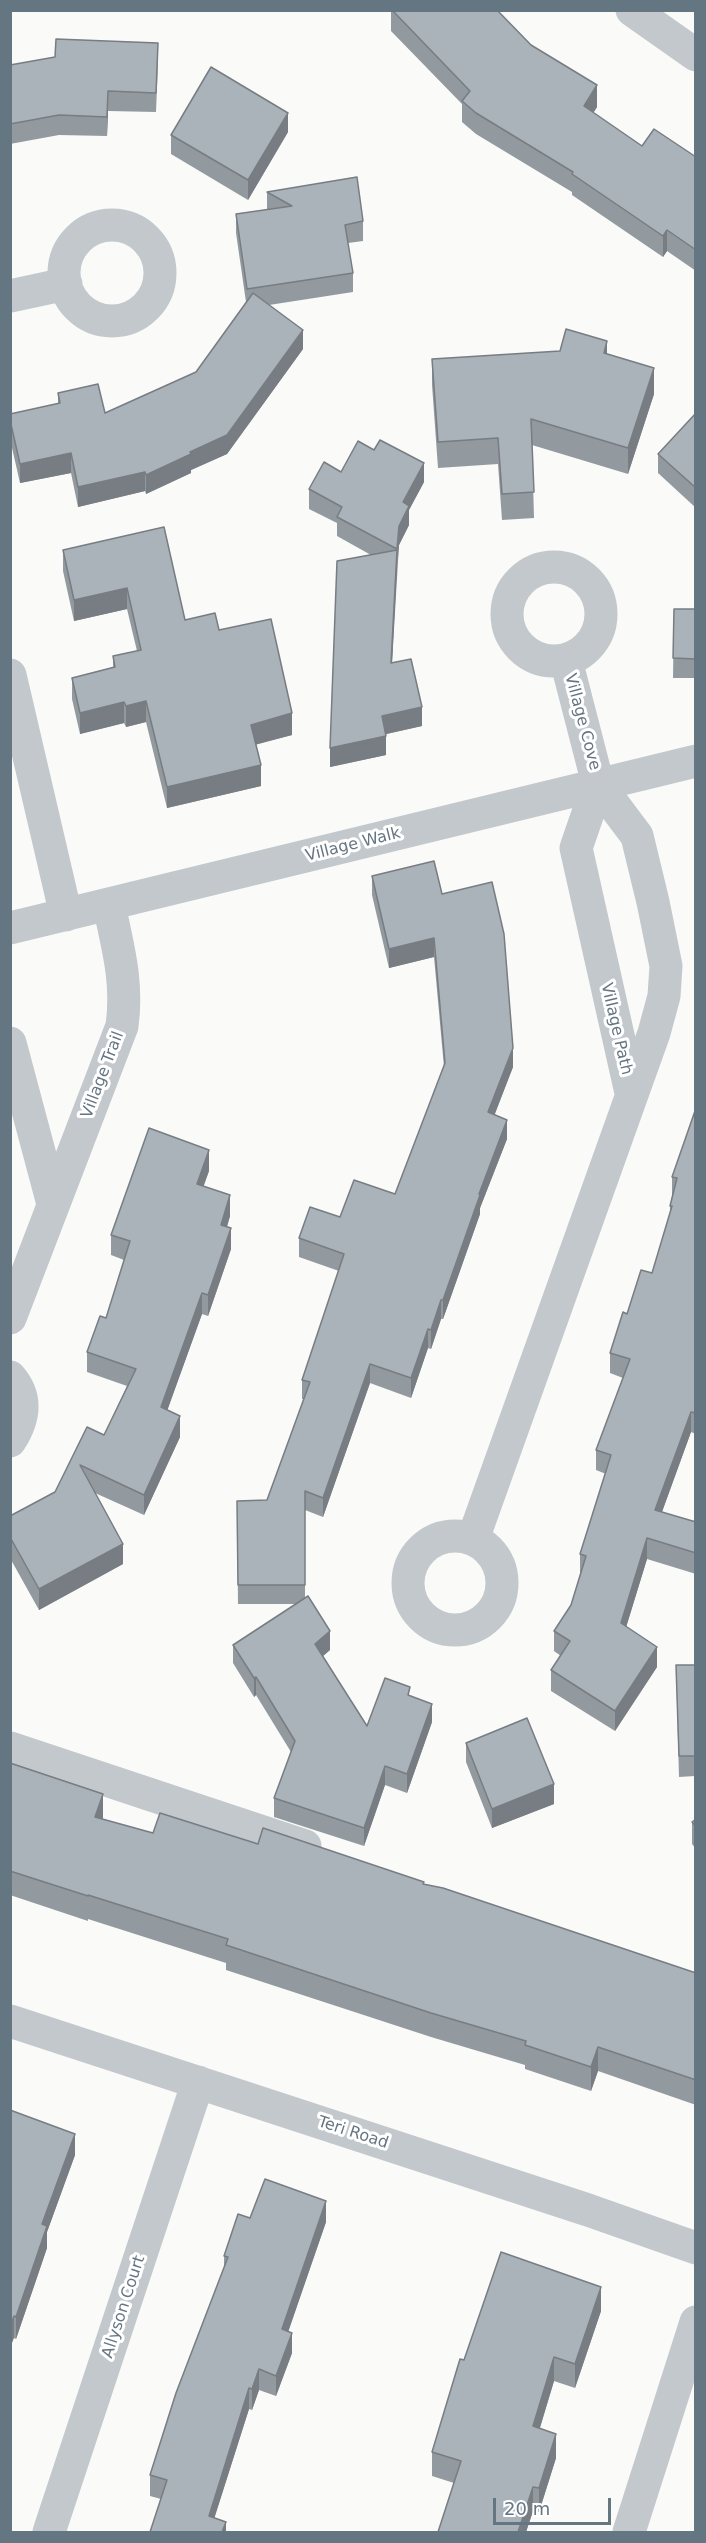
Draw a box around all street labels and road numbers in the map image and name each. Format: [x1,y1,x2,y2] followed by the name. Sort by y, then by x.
[560,672,604,772] street label: Village Cove
[304,824,402,866] street label: Village Walk
[596,981,636,1077] street label: Village Path
[78,1029,128,1121] street label: Village Trail
[315,2113,391,2153] street label: Teri Road
[98,2253,150,2361] street label: Allyson Court

